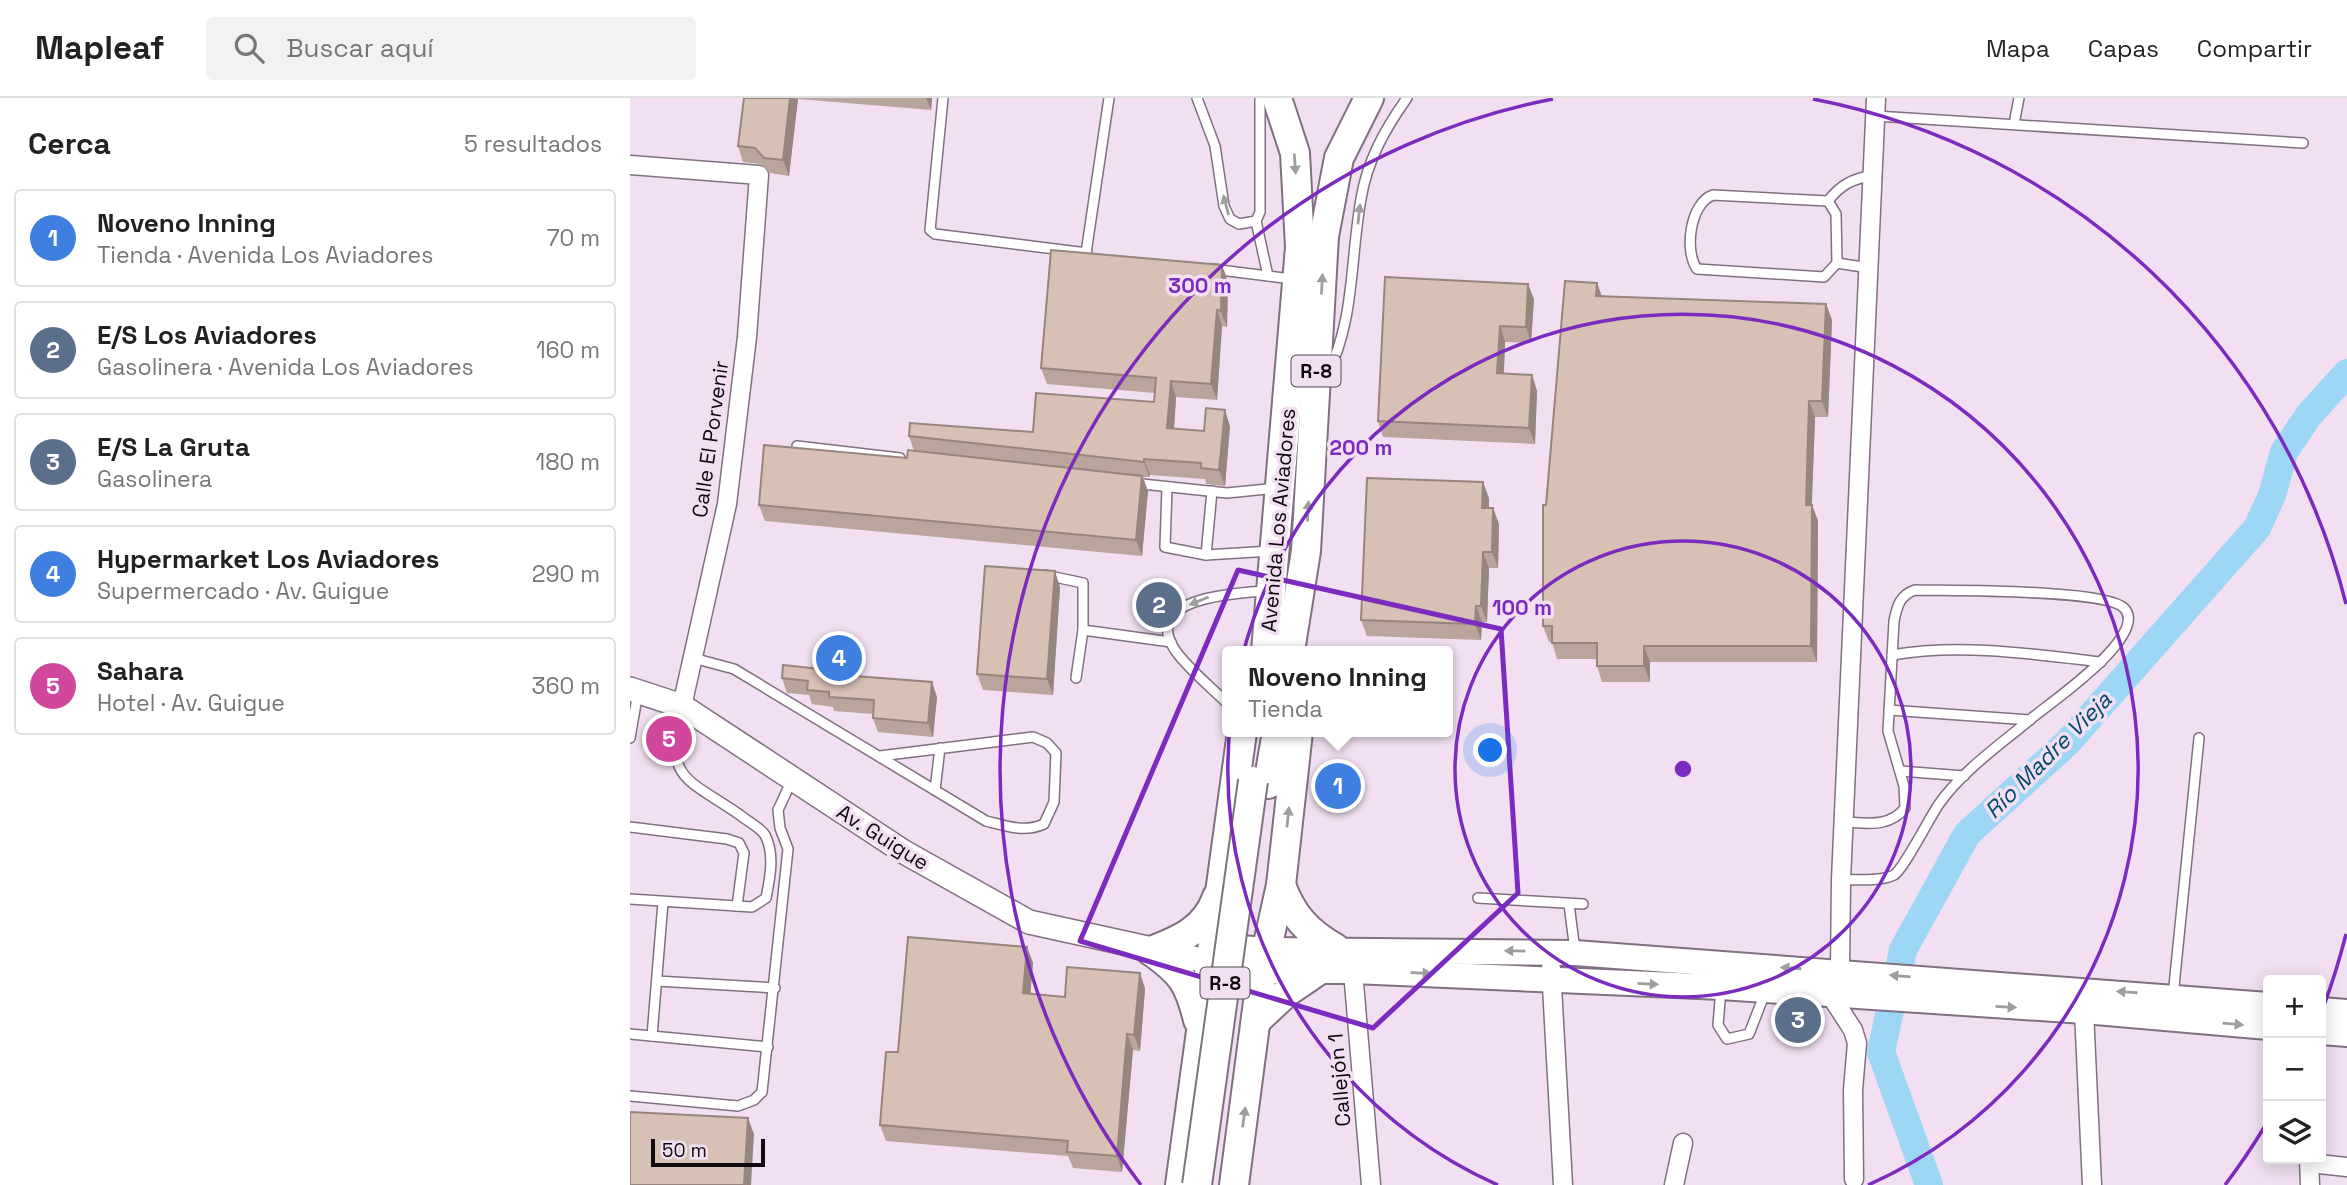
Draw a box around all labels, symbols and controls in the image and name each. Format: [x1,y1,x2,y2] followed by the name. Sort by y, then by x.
[206,17,696,80] search box
[35,27,164,69] text: Mapleaf
[230,29,268,67] icon: search
[286,31,434,65] text: Buscar aquí
[1986,33,2050,64] text: Mapa
[2088,33,2159,64] text: Capas
[2197,33,2312,64] text: Compartir
[28,124,111,163] text: Cerca
[464,129,602,159] text: 5 resultados
[1290,153,1301,175] one-way arrow
[1220,194,1230,215] one-way arrow
[1354,203,1365,225] one-way arrow
[97,206,276,240] text: Noveno Inning
[48,223,58,253] text: 1
[547,223,600,253] text: 70 m
[97,240,433,270] text: Tienda · Avenida Los Aviadores
[1168,272,1232,299] text: 300 m
[1316,273,1327,295] one-way arrow
[97,318,317,352] text: E/S Los Aviadores
[46,335,60,365] text: 2
[536,335,600,365] text: 160 m
[97,352,474,382] text: Gasolinera · Avenida Los Aviadores
[1292,356,1340,386] road number: R-8
[686,359,734,519] street label: Calle El Porvenir
[1255,407,1301,633] street label: Avenida Los Aviadores
[97,430,250,464] text: E/S La Gruta
[1330,434,1392,461] text: 200 m
[46,447,60,477] text: 3
[536,447,600,477] text: 180 m
[97,464,212,494] text: Gasolinera
[1303,500,1314,522] one-way arrow
[97,542,439,576] text: Hypermarket Los Aviadores
[46,559,60,589] text: 4
[532,559,600,589] text: 290 m
[97,576,389,606] text: Supermercado · Av. Guigue
[1136,579,1182,631] pin: 2
[1492,594,1552,621] text: 100 m
[1188,595,1209,606] one-way arrow
[816,632,862,684] pin: 4
[1222,646,1453,737] popup
[97,654,184,688] text: Sahara
[1248,660,1427,694] text: Noveno Inning
[46,671,60,701] text: 5
[532,671,600,701] text: 360 m
[1978,685,2118,825] water label: Río Madre Vieja
[97,688,285,718] text: Hotel · Av. Guigue
[1248,694,1323,724] text: Tienda
[646,713,692,765] pin: 5
[1473,733,1507,767] your location
[1671,757,1695,781] centre of rings
[1315,760,1361,812] pin: 1
[832,798,934,876] street label: Av. Guigue
[1283,806,1294,828] one-way arrow
[1504,946,1526,957] one-way arrow
[1780,962,1802,973] one-way arrow
[1200,968,1250,998] road number: R-8
[1410,968,1432,979] one-way arrow
[1888,970,1910,981] one-way arrow
[2263,975,2326,1164] map controls
[2263,975,2326,1038] button: +
[1637,978,1659,989] one-way arrow
[2116,987,2138,998] one-way arrow
[1775,994,1821,1046] pin: 3
[1995,1002,2017,1013] one-way arrow
[2222,1019,2244,1030] one-way arrow
[1321,1032,1357,1128] street label: Callejón 1
[2263,1038,2326,1101] button: −
[2263,1101,2326,1164] button: layers
[1238,1106,1249,1128] one-way arrow
[651,1136,765,1168] scale bar
[662,1138,707,1163] text: 50 m

